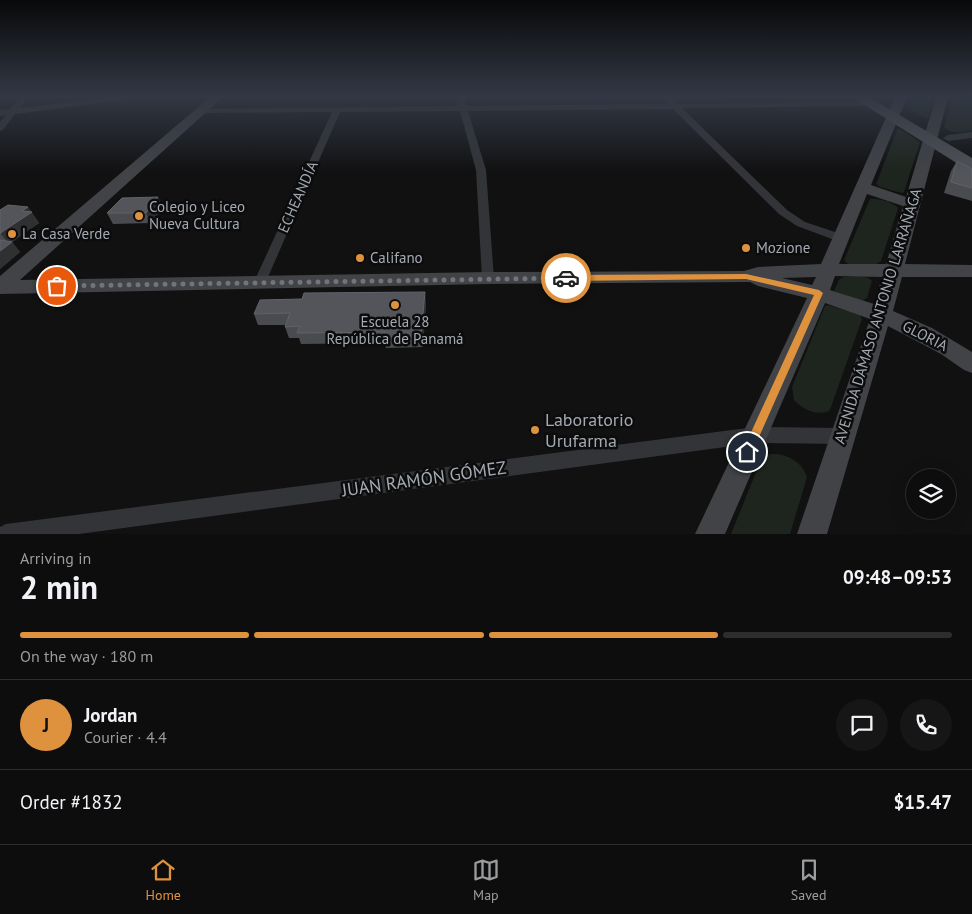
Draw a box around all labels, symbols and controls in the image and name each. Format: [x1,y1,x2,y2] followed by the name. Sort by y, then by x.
[273,158,322,236] street label: ECHEANDÍA
[830,186,926,446] street label: AVENIDA DÁMASO ANTONIO LARRAÑAGA
[149,197,245,233] place label: Colegio y Liceo Nueva Cultura
[133,210,145,222] marker: Colegio y Liceo Nueva Cultura
[22,224,110,243] place label: La Casa Verde
[6,228,18,240] marker: La Casa Verde
[756,238,810,257] place label: Mozione
[740,242,752,254] marker: Mozione
[370,248,423,267] place label: Califano
[354,252,366,264] marker: Califano
[541,253,591,303] courier
[552,264,580,292] icon: car
[36,265,78,307] pin
[43,272,71,300] icon: bag
[389,299,401,311] marker: Escuela 28 República de Panamá
[327,312,464,348] place label: Escuela 28 República de Panamá
[899,316,951,355] street label: GLORIA
[545,408,633,452] place label: Laboratorio Urufarma
[529,424,541,436] marker: Laboratorio Urufarma
[726,431,768,473] pin
[733,438,761,466] icon: home
[339,456,508,502] street label: JUAN RAMÓN GÓMEZ
[906,469,956,519] map controls
[906,469,956,519] button: layers
[20,548,91,568] text: Arriving in
[843,565,952,589] text: 09:48–09:53
[20,566,98,608] text: 2 min
[20,646,153,666] text: On the way · 180 m
[836,699,888,751] button: chat
[900,699,952,751] button: phone
[84,703,137,727] text: Jordan
[43,713,49,737] text: J
[84,727,167,747] text: Courier · 4.4
[20,790,123,814] text: Order #1832
[893,790,952,814] text: $15.47
[145,856,181,904] tab: Home
[472,856,500,904] tab: Map
[791,856,826,904] tab: Saved

